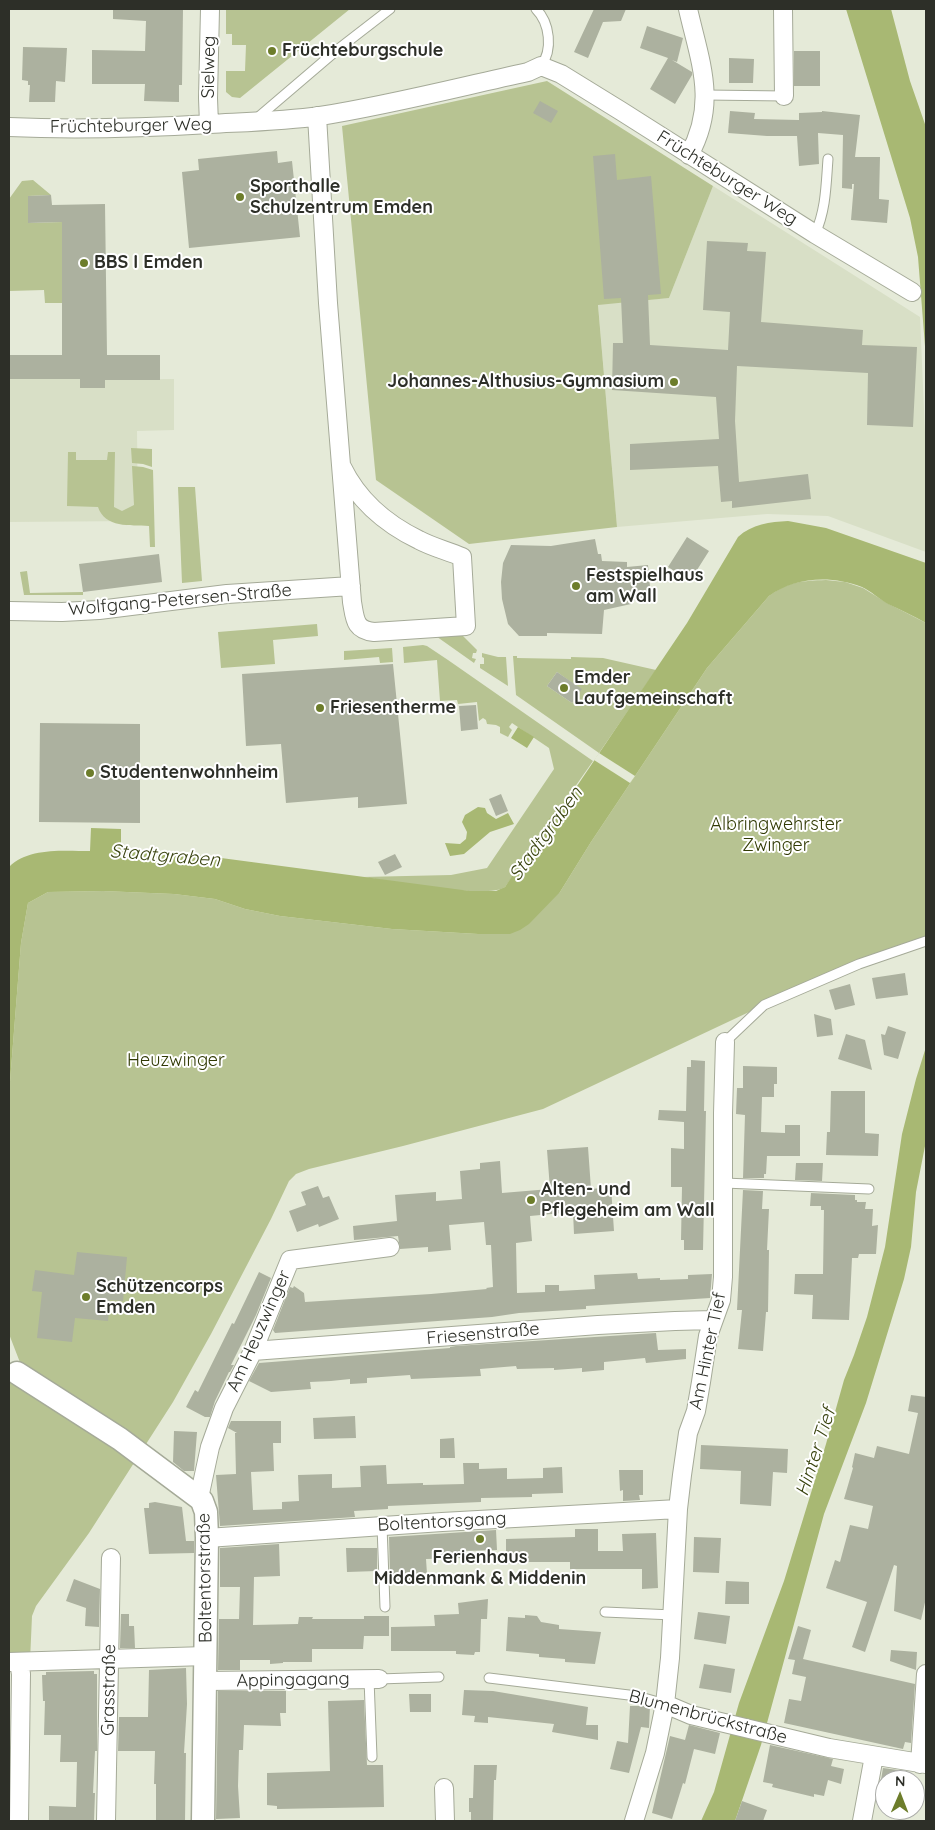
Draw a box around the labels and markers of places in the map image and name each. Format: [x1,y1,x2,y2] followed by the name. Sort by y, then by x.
[282,40,443,62] place label: Früchteburgschule
[266,45,278,57] marker: Früchteburgschule
[250,176,433,218] place label: Sporthalle Schulzentrum Emden
[234,191,246,203] marker: Sporthalle Schulzentrum Emden
[94,252,203,274] place label: BBS I Emden
[78,257,90,269] marker: BBS I Emden
[387,371,664,393] place label: Johannes-Althusius-Gymnasium
[668,376,680,388] marker: Johannes-Althusius-Gymnasium
[586,565,703,608] place label: Festspielhaus am Wall
[570,580,582,592] marker: Festspielhaus am Wall
[574,667,733,710] place label: Emder Laufgemeinschaft
[558,682,570,694] marker: Emder Laufgemeinschaft
[330,697,456,719] place label: Friesentherme
[314,702,326,714] marker: Friesentherme
[100,762,278,784] place label: Studentenwohnheim
[84,767,96,779] marker: Studentenwohnheim
[541,1179,715,1222] place label: Alten- und Pflegeheim am Wall
[525,1194,537,1206] marker: Alten- und Pflegeheim am Wall
[96,1276,223,1318] place label: Schützencorps Emden
[80,1291,92,1303] marker: Schützencorps Emden
[474,1533,486,1545] marker: Ferienhaus Middenmank & Middenin
[374,1547,586,1590] place label: Ferienhaus Middenmank & Middenin

